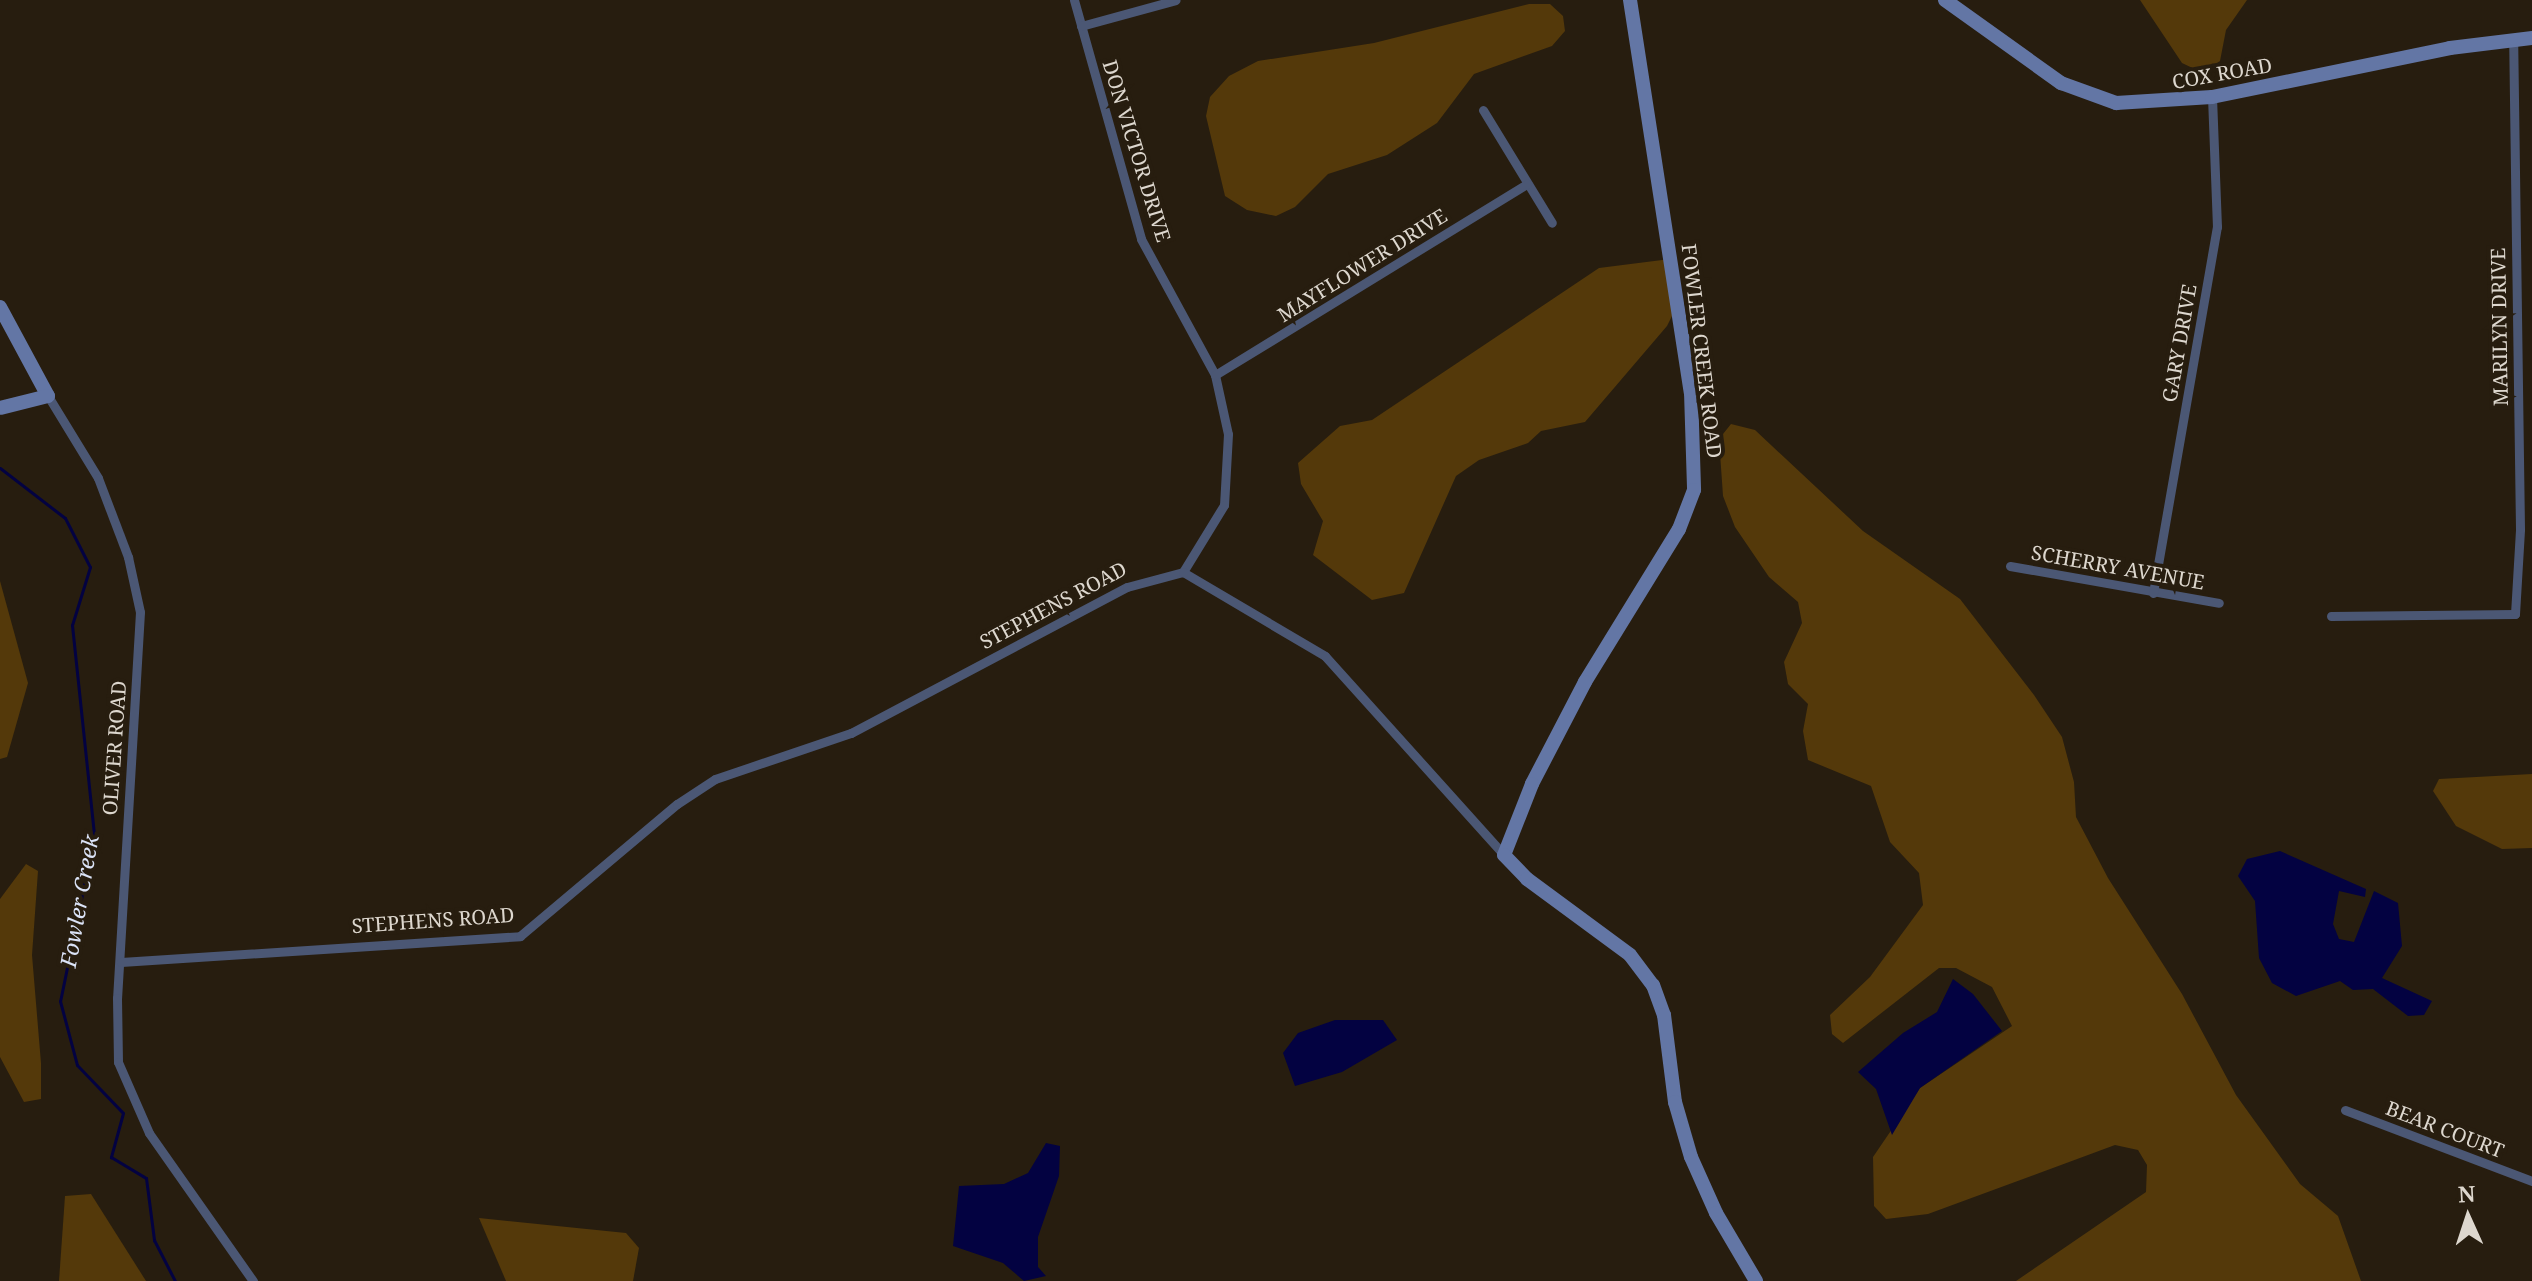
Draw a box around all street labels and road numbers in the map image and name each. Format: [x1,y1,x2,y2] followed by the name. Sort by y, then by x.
[2170,52,2274,94] street label: COX ROAD
[1098,57,1176,245] street label: DON VICTOR DRIVE
[1273,203,1451,327] street label: MAYFLOWER DRIVE
[1677,242,1727,460] street label: FOWLER CREEK ROAD
[2486,248,2512,406] street label: MARILYN DRIVE
[2157,282,2201,404] street label: GARY DRIVE
[2030,540,2206,594] street label: SCHERRY AVENUE
[976,556,1130,654] street label: STEPHENS ROAD
[97,680,131,816] street label: OLIVER ROAD
[351,902,515,938] street label: STEPHENS ROAD
[2383,1096,2507,1162] street label: BEAR COURT

